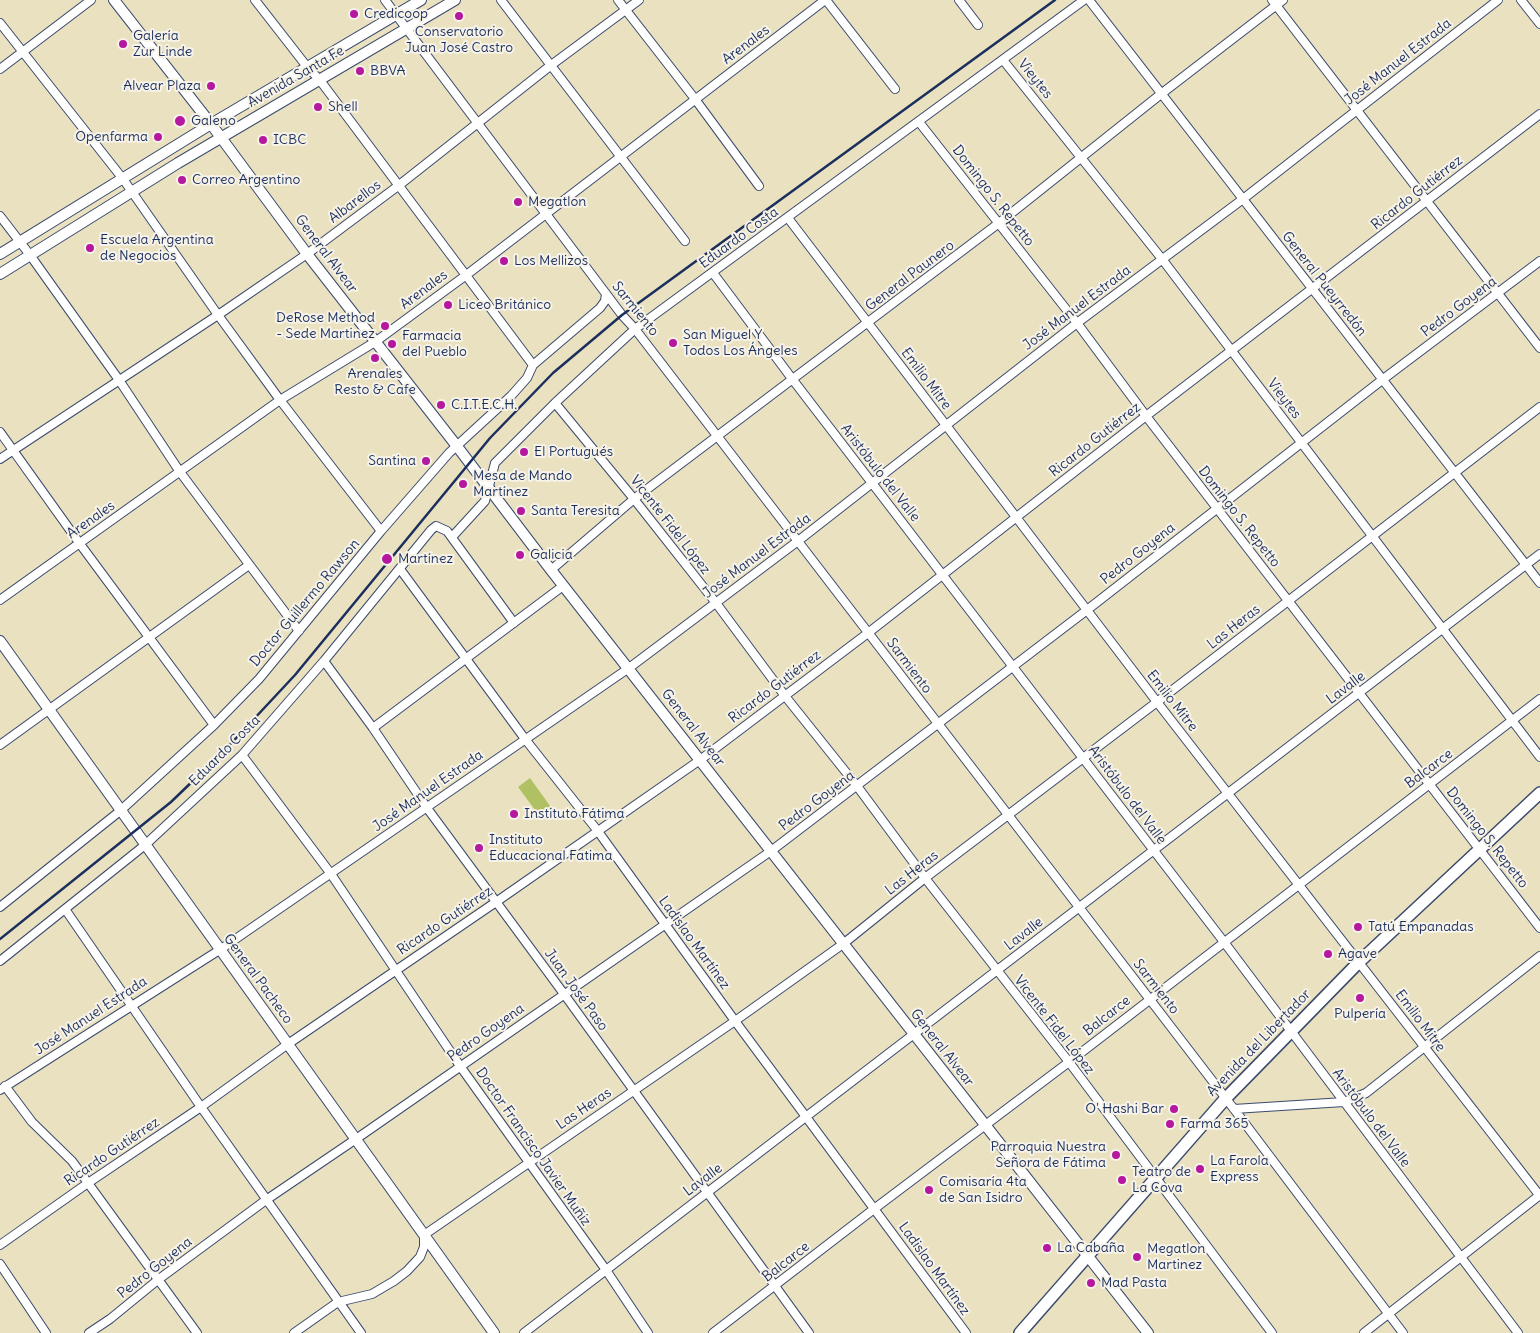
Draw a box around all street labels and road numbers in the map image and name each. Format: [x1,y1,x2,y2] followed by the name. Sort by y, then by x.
[1341,15,1455,109] street label: José Manuel Estrada
[719,22,773,68] street label: Arenales
[245,43,347,111] street label: Avenida Santa Fe
[1014,56,1056,102] street label: Vieytes
[948,142,1038,250] street label: Domingo S. Repetto
[1368,152,1466,234] street label: Ricardo Gutiérrez
[326,177,384,227] street label: Albarellos
[696,204,782,272] street label: Eduardo Costa
[291,212,361,296] street label: General Alvear
[1278,228,1370,340] street label: General Pueyrredón
[862,237,958,315] street label: General Paunero
[1020,262,1134,354] street label: José Manuel Estrada
[397,267,451,313] street label: Arenales
[1418,273,1500,341] street label: Pedro Goyena
[608,278,662,340] street label: Sarmiento
[897,345,955,413] street label: Emilio Mitre
[1263,376,1305,422] street label: Vieytes
[1046,399,1144,481] street label: Ricardo Gutiérrez
[837,421,923,525] street label: Aristóbulo del Valle
[1194,463,1284,571] street label: Domingo S. Repetto
[626,472,714,578] street label: Vicente Fidel López
[64,497,118,543] street label: Arenales
[700,510,814,602] street label: José Manuel Estrada
[1097,520,1179,588] street label: Pedro Goyena
[247,536,363,670] street label: Doctor Guillermo Rawson
[1204,601,1264,653] street label: Las Heras
[883,635,935,697] street label: Sarmiento
[726,647,824,727] street label: Ricardo Gutiérrez
[1143,667,1201,735] street label: Emilio Mitre
[1323,668,1369,708] street label: Lavalle
[658,686,728,770] street label: General Alvear
[186,712,264,790] street label: Eduardo Costa
[1084,742,1170,848] street label: Aristóbulo del Valle
[1402,746,1456,792] street label: Balcarce
[370,747,486,835] street label: José Manuel Estrada
[776,767,858,835] street label: Pedro Goyena
[1442,784,1532,892] street label: Domingo S. Repetto
[882,847,942,899] street label: Las Heras
[394,883,496,959] street label: Ricardo Gutiérrez
[655,893,733,993] street label: Ladislao Martínez
[1001,914,1047,954] street label: Lavalle
[220,931,296,1027] street label: General Pacheco
[541,946,611,1034] street label: Juan José Paso
[1129,956,1183,1018] street label: Sarmiento
[1010,972,1098,1078] street label: Vicente Fidel López
[32,973,150,1059] street label: José Manuel Estrada
[1203,986,1315,1100] street label: Avenida del Libertador
[1391,987,1449,1055] street label: Emilio Mitre
[1080,992,1134,1040] street label: Balcarce
[444,1000,528,1066] street label: Pedro Goyena
[907,1006,977,1090] street label: General Alvear
[472,1065,594,1229] street label: Doctor Francisco Javier Muñiz
[1328,1065,1414,1171] street label: Aristóbulo del Valle
[553,1085,615,1133] street label: Las Heras
[61,1114,163,1190] street label: Ricardo Gutiérrez
[680,1160,726,1200] street label: Lavalle
[895,1219,973,1319] street label: Ladislao Martínez
[114,1234,196,1302] street label: Pedro Goyena
[759,1238,813,1286] street label: Balcarce

